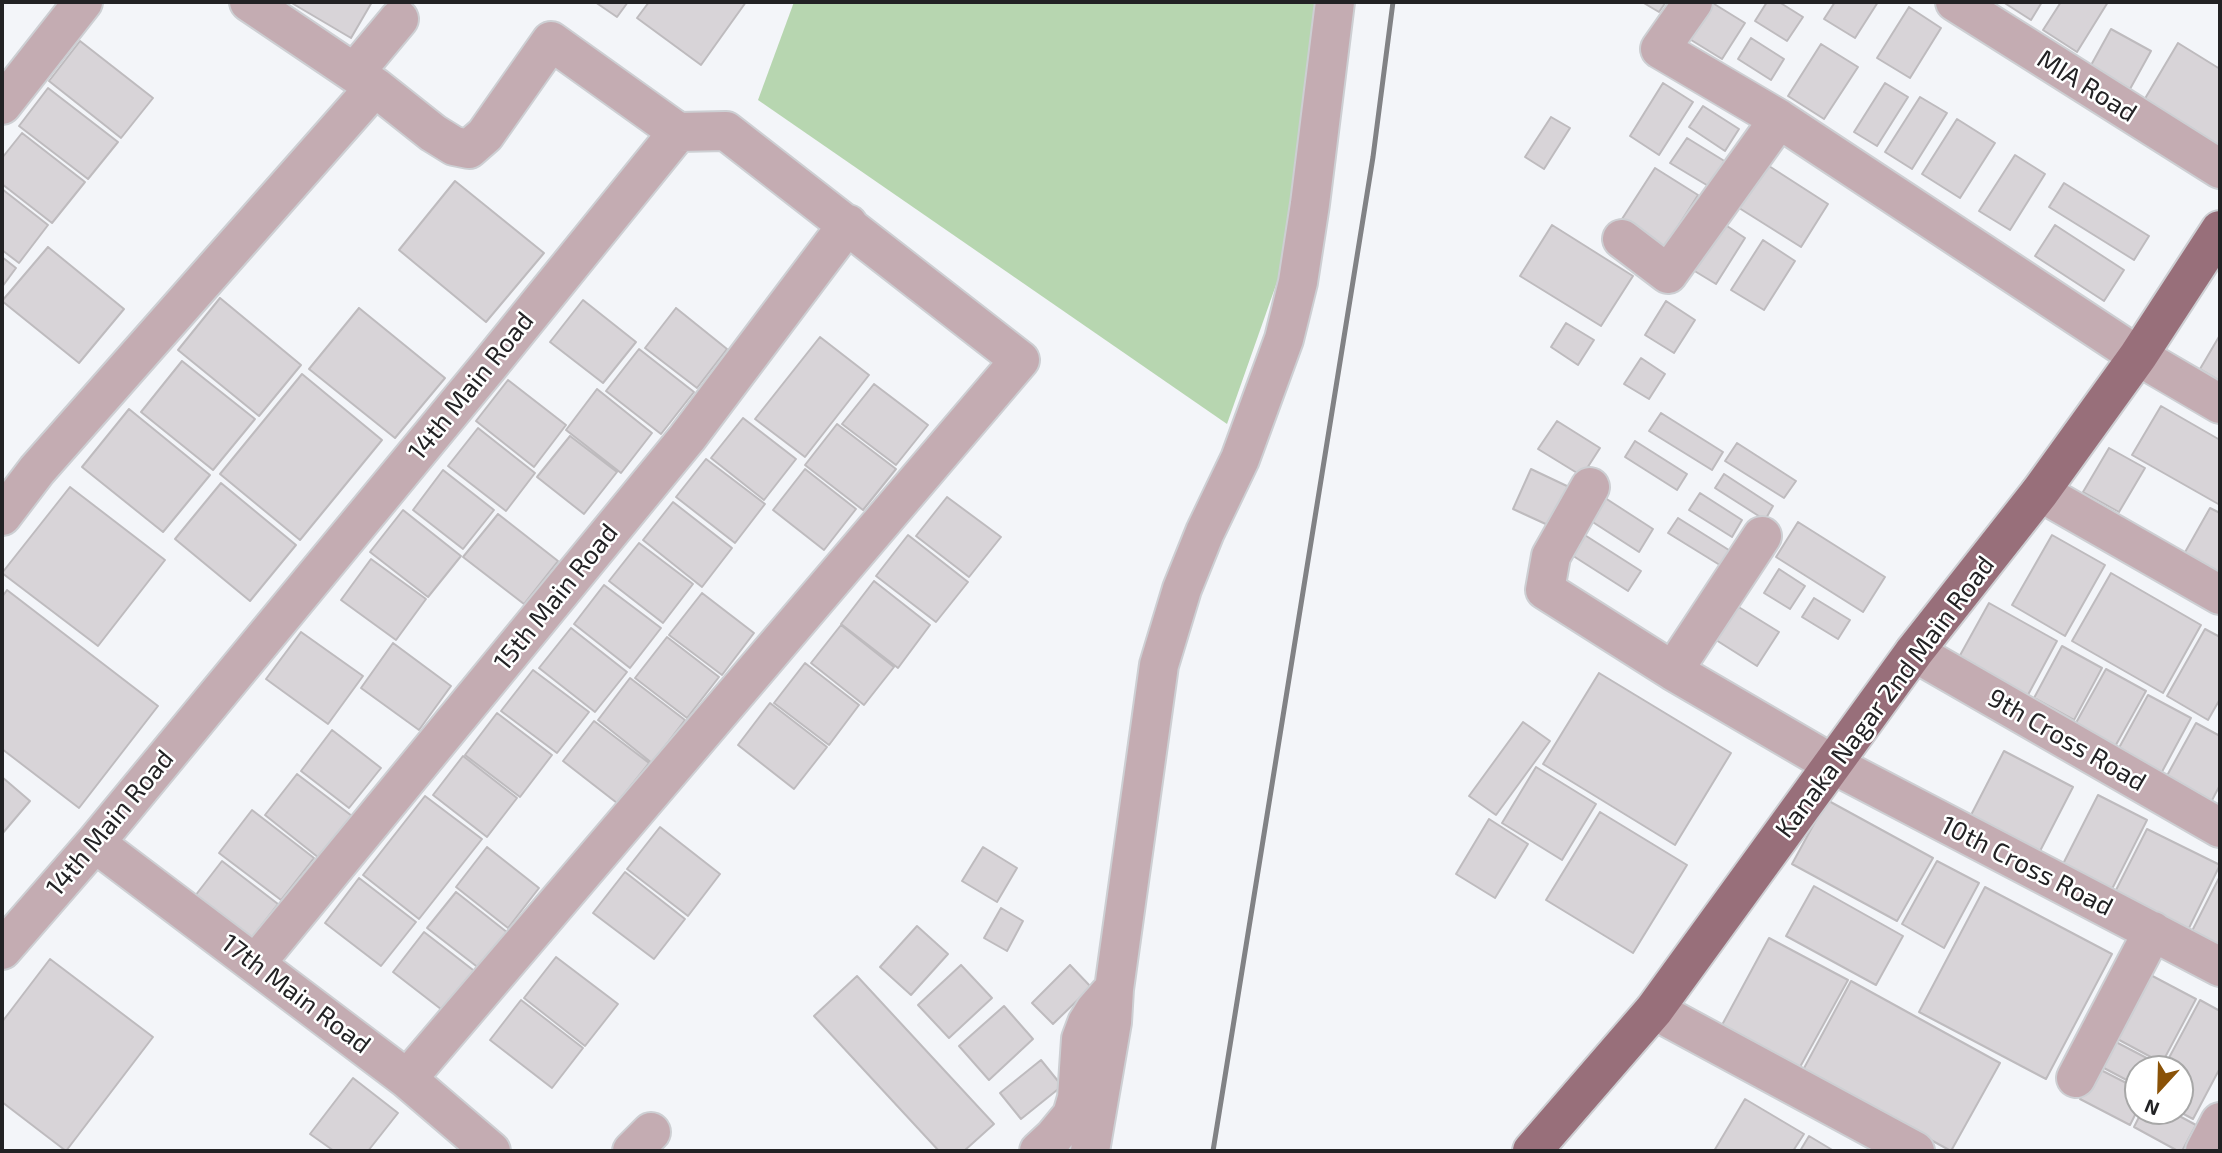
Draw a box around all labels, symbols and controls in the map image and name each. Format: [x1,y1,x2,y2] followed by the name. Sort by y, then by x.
[2031,43,2143,129] street label: MIA Road
[402,306,540,466] street label: 14th Main Road
[487,517,625,677] street label: 15th Main Road
[1769,550,2001,844] street label: Kanaka Nagar 2nd Main Road
[1982,682,2152,798] street label: 9th Cross Road
[40,743,180,903] street label: 14th Main Road
[1936,809,2118,923] street label: 10th Cross Road
[215,928,377,1060] street label: 17th Main Road
[2124,1055,2194,1125] north arrow
[2141,1095,2162,1121] text: N

